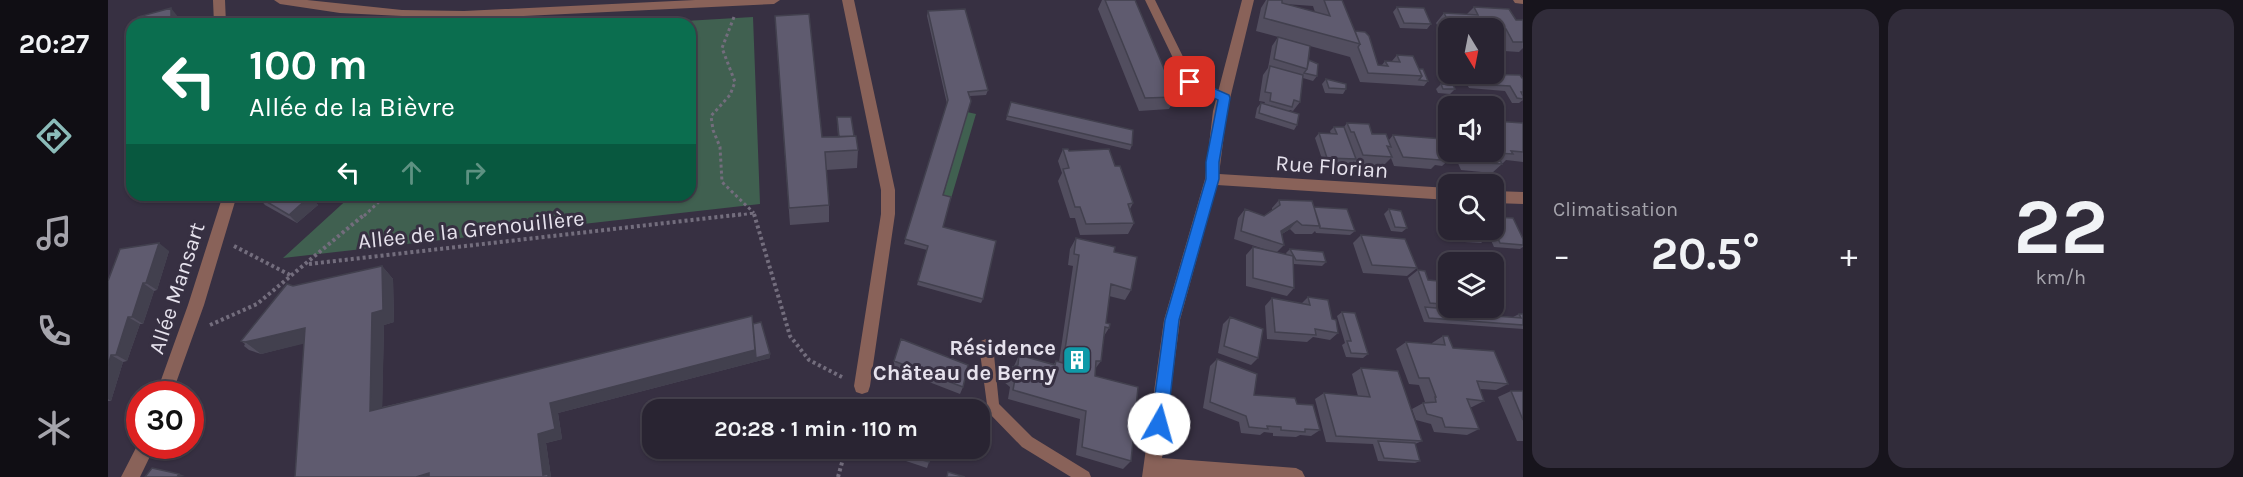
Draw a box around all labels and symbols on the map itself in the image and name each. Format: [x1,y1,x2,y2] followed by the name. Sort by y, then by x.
[1438,18,1504,84] north arrow
[1164,56,1215,107] pin
[1275,150,1389,184] street label: Rue Florian
[357,205,585,255] street label: Allée de la Grenouillère
[143,219,210,357] street label: Allée Mansart
[873,335,1056,386] place label: Résidence Château de Berny
[1061,344,1093,376] building icon: Résidence Château de Berny
[126,381,204,459] speed limit sign: 30
[1127,392,1191,456] position arrow

